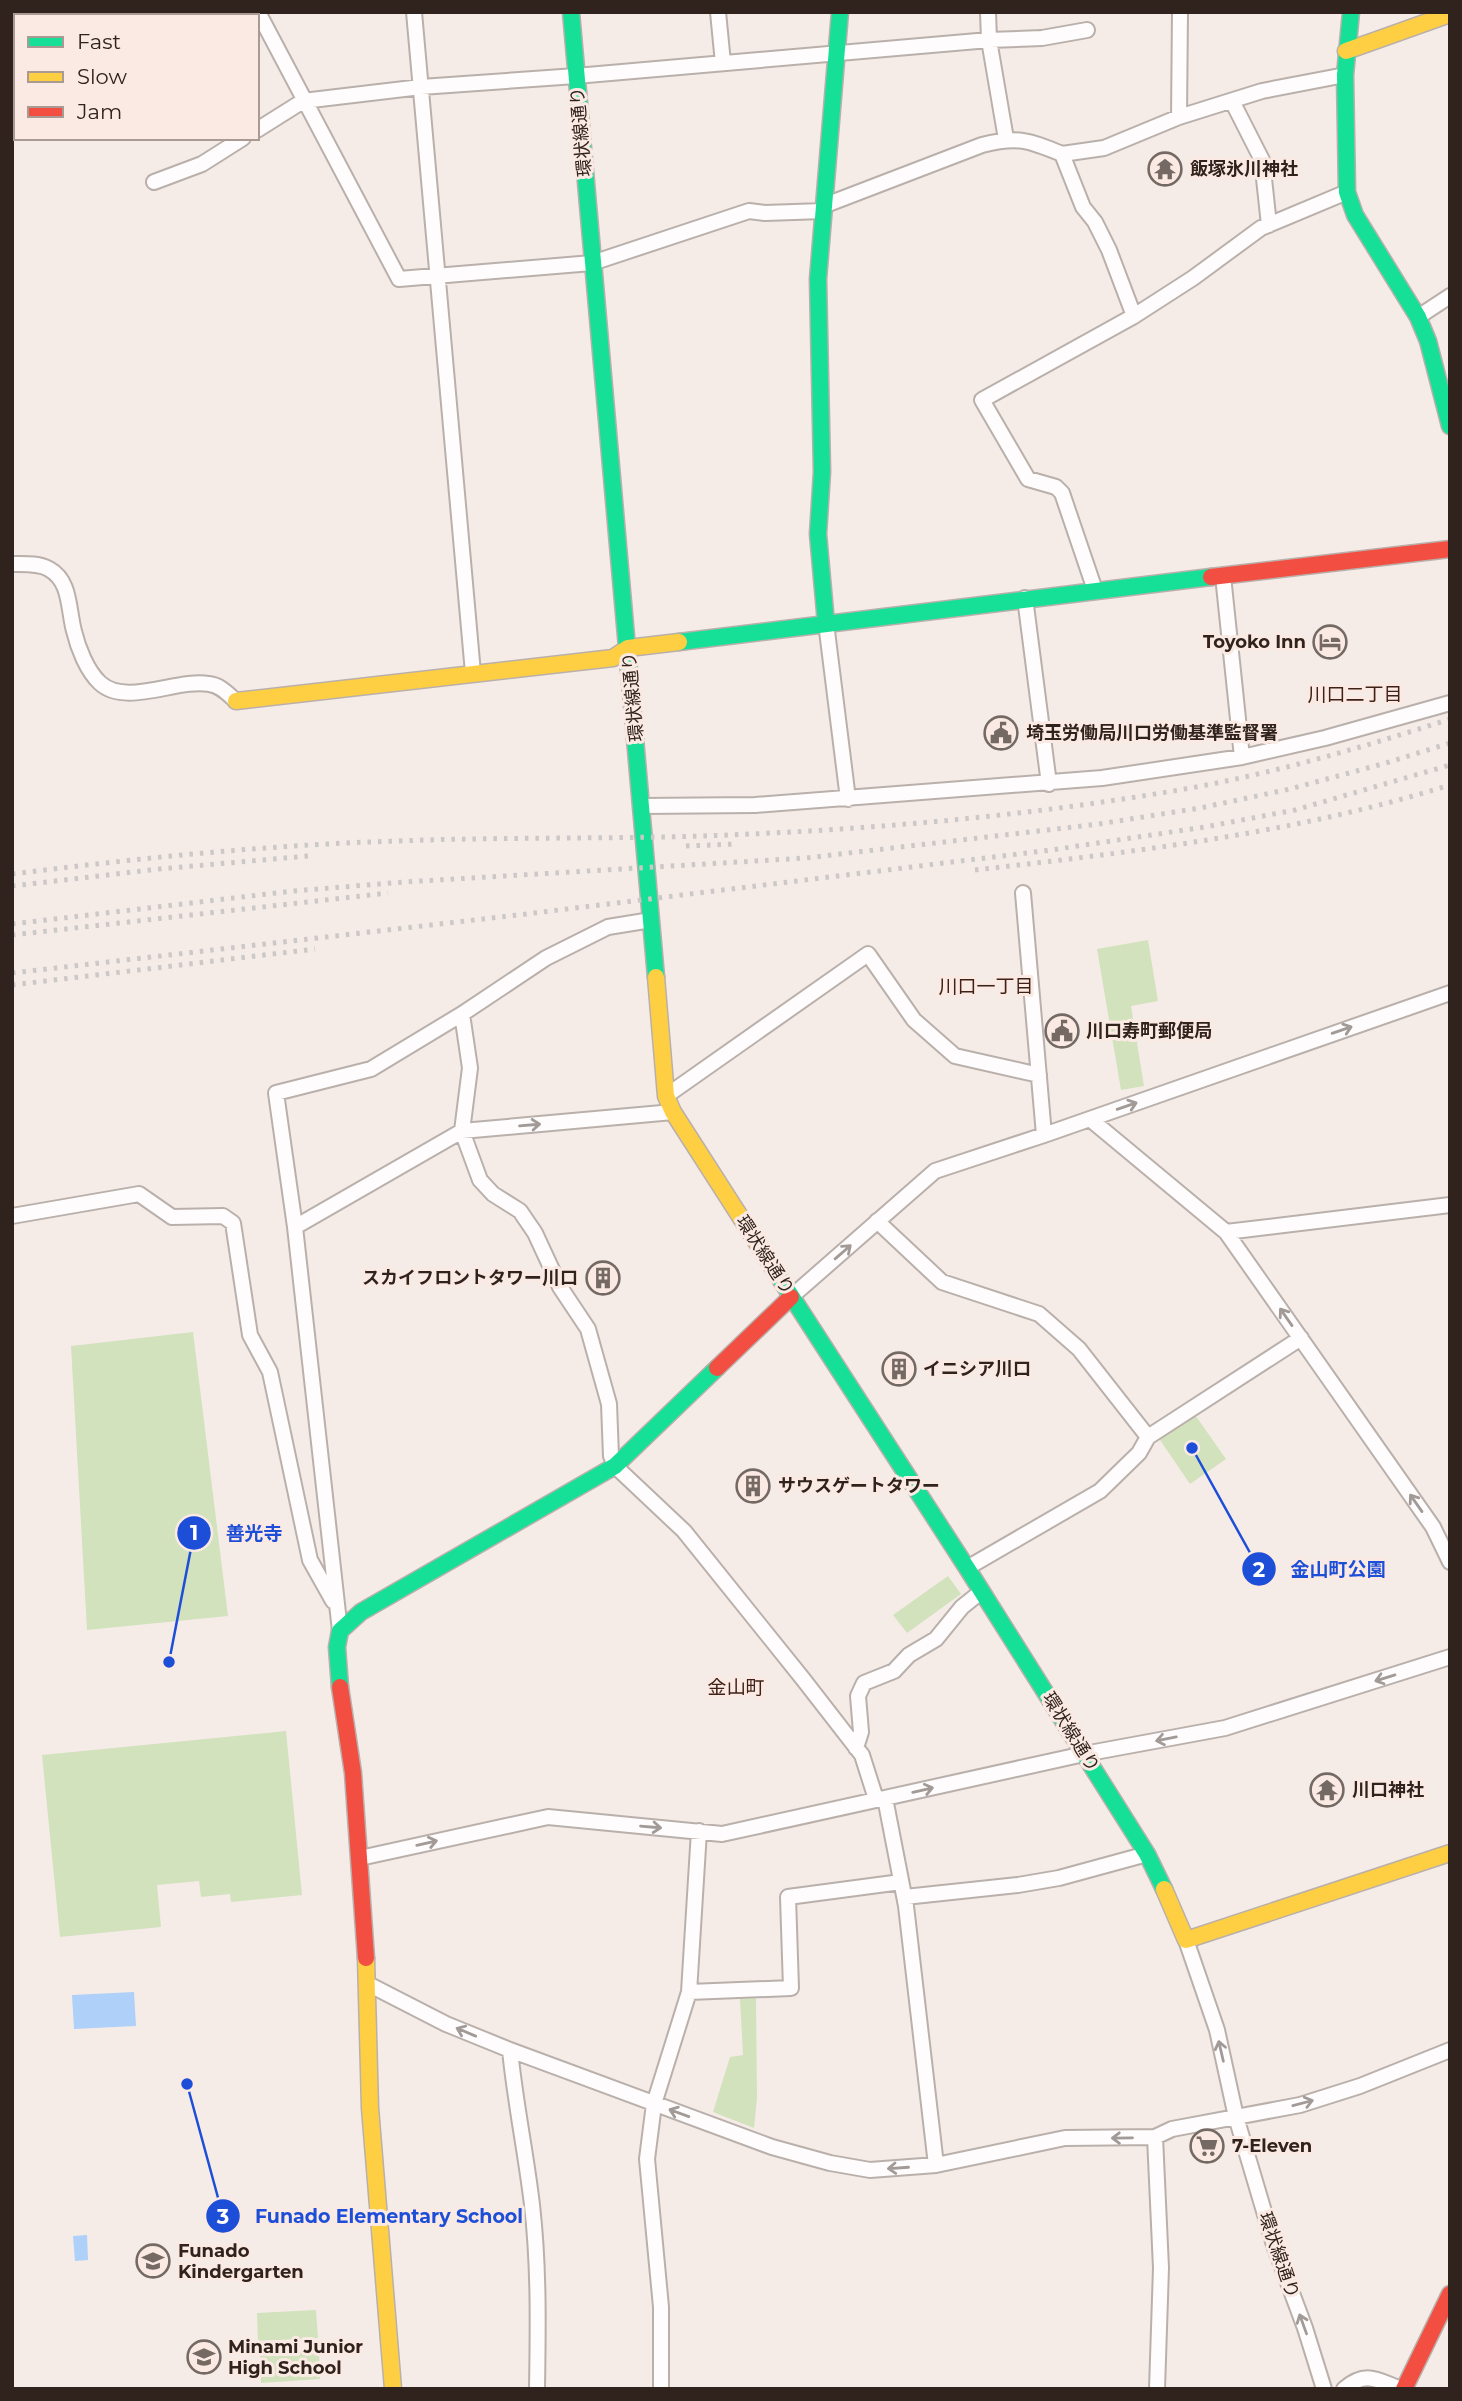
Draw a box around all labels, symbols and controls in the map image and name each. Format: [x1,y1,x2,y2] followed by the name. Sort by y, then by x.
[14,14,259,140] legend
[77,29,121,54] text: Fast
[77,64,127,89] text: Slow
[566,86,596,178] street label: 環状線通り
[76,99,122,124] text: Jam
[1146,150,1184,188] temple icon: 飯塚氷川神社
[1190,158,1298,180] place label: 飯塚氷川神社
[1311,623,1349,661] hotel icon: Toyoko Inn
[1203,631,1306,653] place label: Toyoko Inn
[618,651,648,743] street label: 環状線通り
[1307,683,1403,706] district label: 川口二丁目
[982,714,1020,752] public building icon: 埼玉労働局川口労働基準監督署
[1026,722,1278,744] place label: 埼玉労働局川口労働基準監督署
[938,975,1034,998] district label: 川口一丁目
[1043,1012,1081,1050] public building icon: 川口寿町郵便局
[1086,1020,1212,1042] place label: 川口寿町郵便局
[1330,1023,1352,1035] one-way arrow
[1116,1099,1138,1112] one-way arrow
[518,1118,541,1131] one-way arrow
[731,1211,799,1299] street label: 環状線通り
[834,1244,852,1260] one-way arrow
[584,1259,622,1297] building icon: スカイフロントタワー川口
[362,1267,578,1289] place label: スカイフロントタワー川口
[1279,1308,1293,1327] one-way arrow
[880,1350,918,1388] building icon: イニシア川口
[923,1358,1031,1380] place label: イニシア川口
[734,1467,772,1505] building icon: サウスゲートタワー
[778,1475,940,1497] place label: サウスゲートタワー
[1409,1494,1423,1513] one-way arrow
[176,1513,296,1553] callout: 善光寺
[190,1520,198,1545] text: 1
[225,1522,283,1545] text: 善光寺
[1242,1549,1400,1589] callout: 金山町公園
[1253,1557,1265,1582] text: 2
[1290,1558,1386,1581] text: 金山町公園
[1374,1672,1396,1685] one-way arrow
[707,1676,765,1699] district label: 金山町
[1038,1688,1104,1776] street label: 環状線通り
[1155,1732,1178,1746] one-way arrow
[1308,1771,1346,1809] temple icon: 川口神社
[1352,1779,1424,1801] place label: 川口神社
[911,1782,934,1796] one-way arrow
[640,1821,662,1834] one-way arrow
[415,1835,438,1849] one-way arrow
[456,2025,478,2038] one-way arrow
[1214,2040,1228,2063] one-way arrow
[1291,2096,1314,2109] one-way arrow
[668,2105,690,2118] one-way arrow
[1188,2127,1226,2165] supermarket icon: 7-Eleven
[1111,2131,1134,2145] one-way arrow
[1232,2135,1312,2157] place label: 7-Eleven
[887,2162,909,2175] one-way arrow
[205,2196,537,2236] callout: Funado Elementary School
[216,2204,229,2229] text: 3
[255,2205,523,2228] text: Funado Elementary School
[1254,2209,1304,2301] street label: 環状線通り
[178,2240,304,2283] place label: Funado Kindergarten
[134,2242,172,2280] school or university icon: Funado Kindergarten
[1296,2313,1308,2335] one-way arrow
[228,2336,363,2379] place label: Minami Junior High School
[185,2338,223,2376] school or university icon: Minami Junior High School

